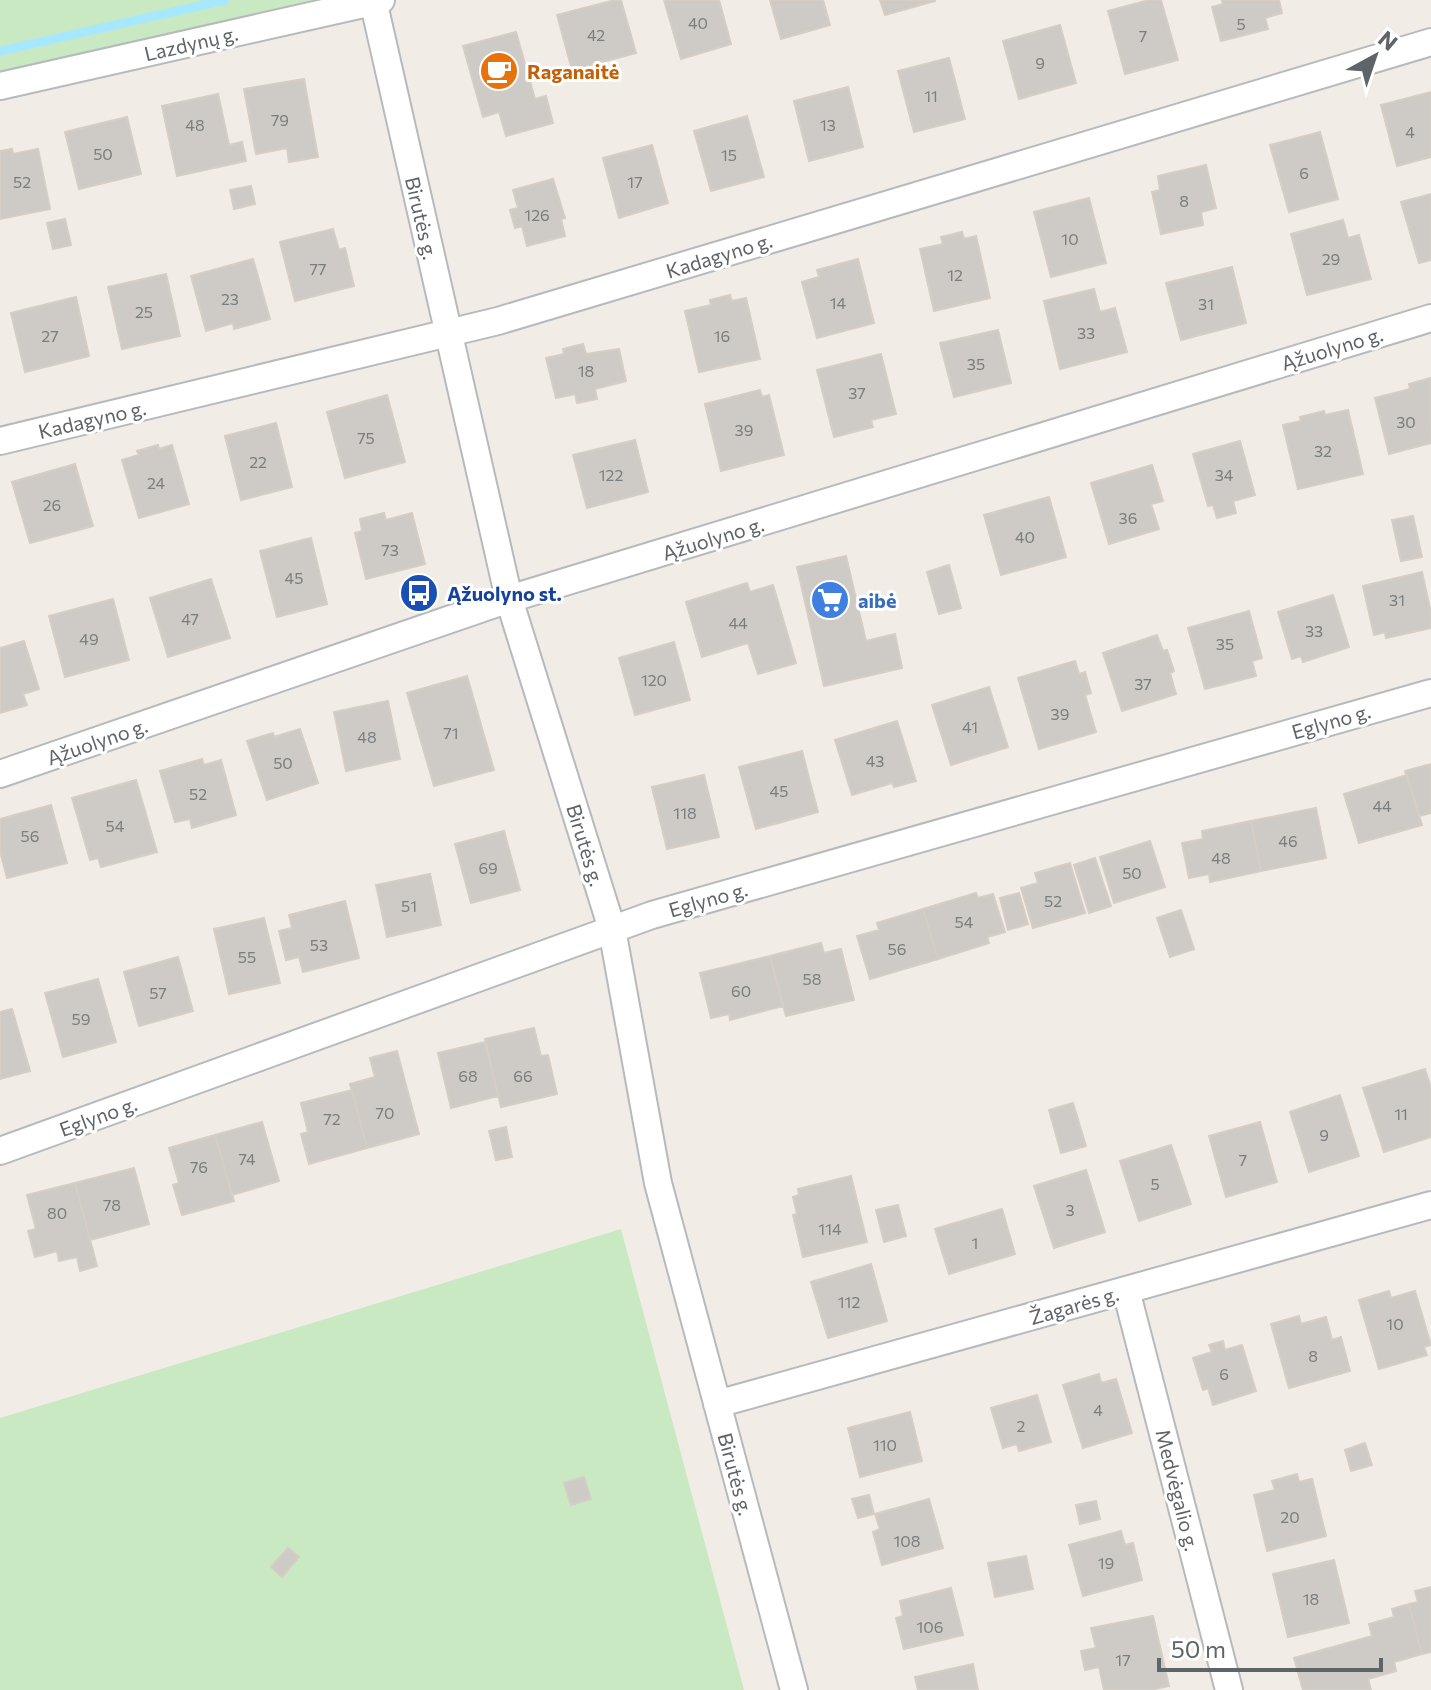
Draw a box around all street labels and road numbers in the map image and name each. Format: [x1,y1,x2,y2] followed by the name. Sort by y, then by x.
[142,21,240,65] street label: Lazdynų g.
[401,174,443,262] street label: Birutės g.
[663,227,775,283] street label: Kadagyno g.
[1278,321,1386,375] street label: Ąžuolyno g.
[36,395,148,443] street label: Kadagyno g.
[659,511,767,565] street label: Ąžuolyno g.
[1289,698,1373,744] street label: Eglyno g.
[43,713,151,769] street label: Ąžuolyno g.
[562,801,610,889] street label: Birutės g.
[666,876,750,922] street label: Eglyno g.
[56,1091,140,1141] street label: Eglyno g.
[1027,1281,1121,1329] street label: Žagarės g.
[1151,1427,1205,1553] street label: Medvėgalio g.
[713,1430,759,1518] street label: Birutės g.

